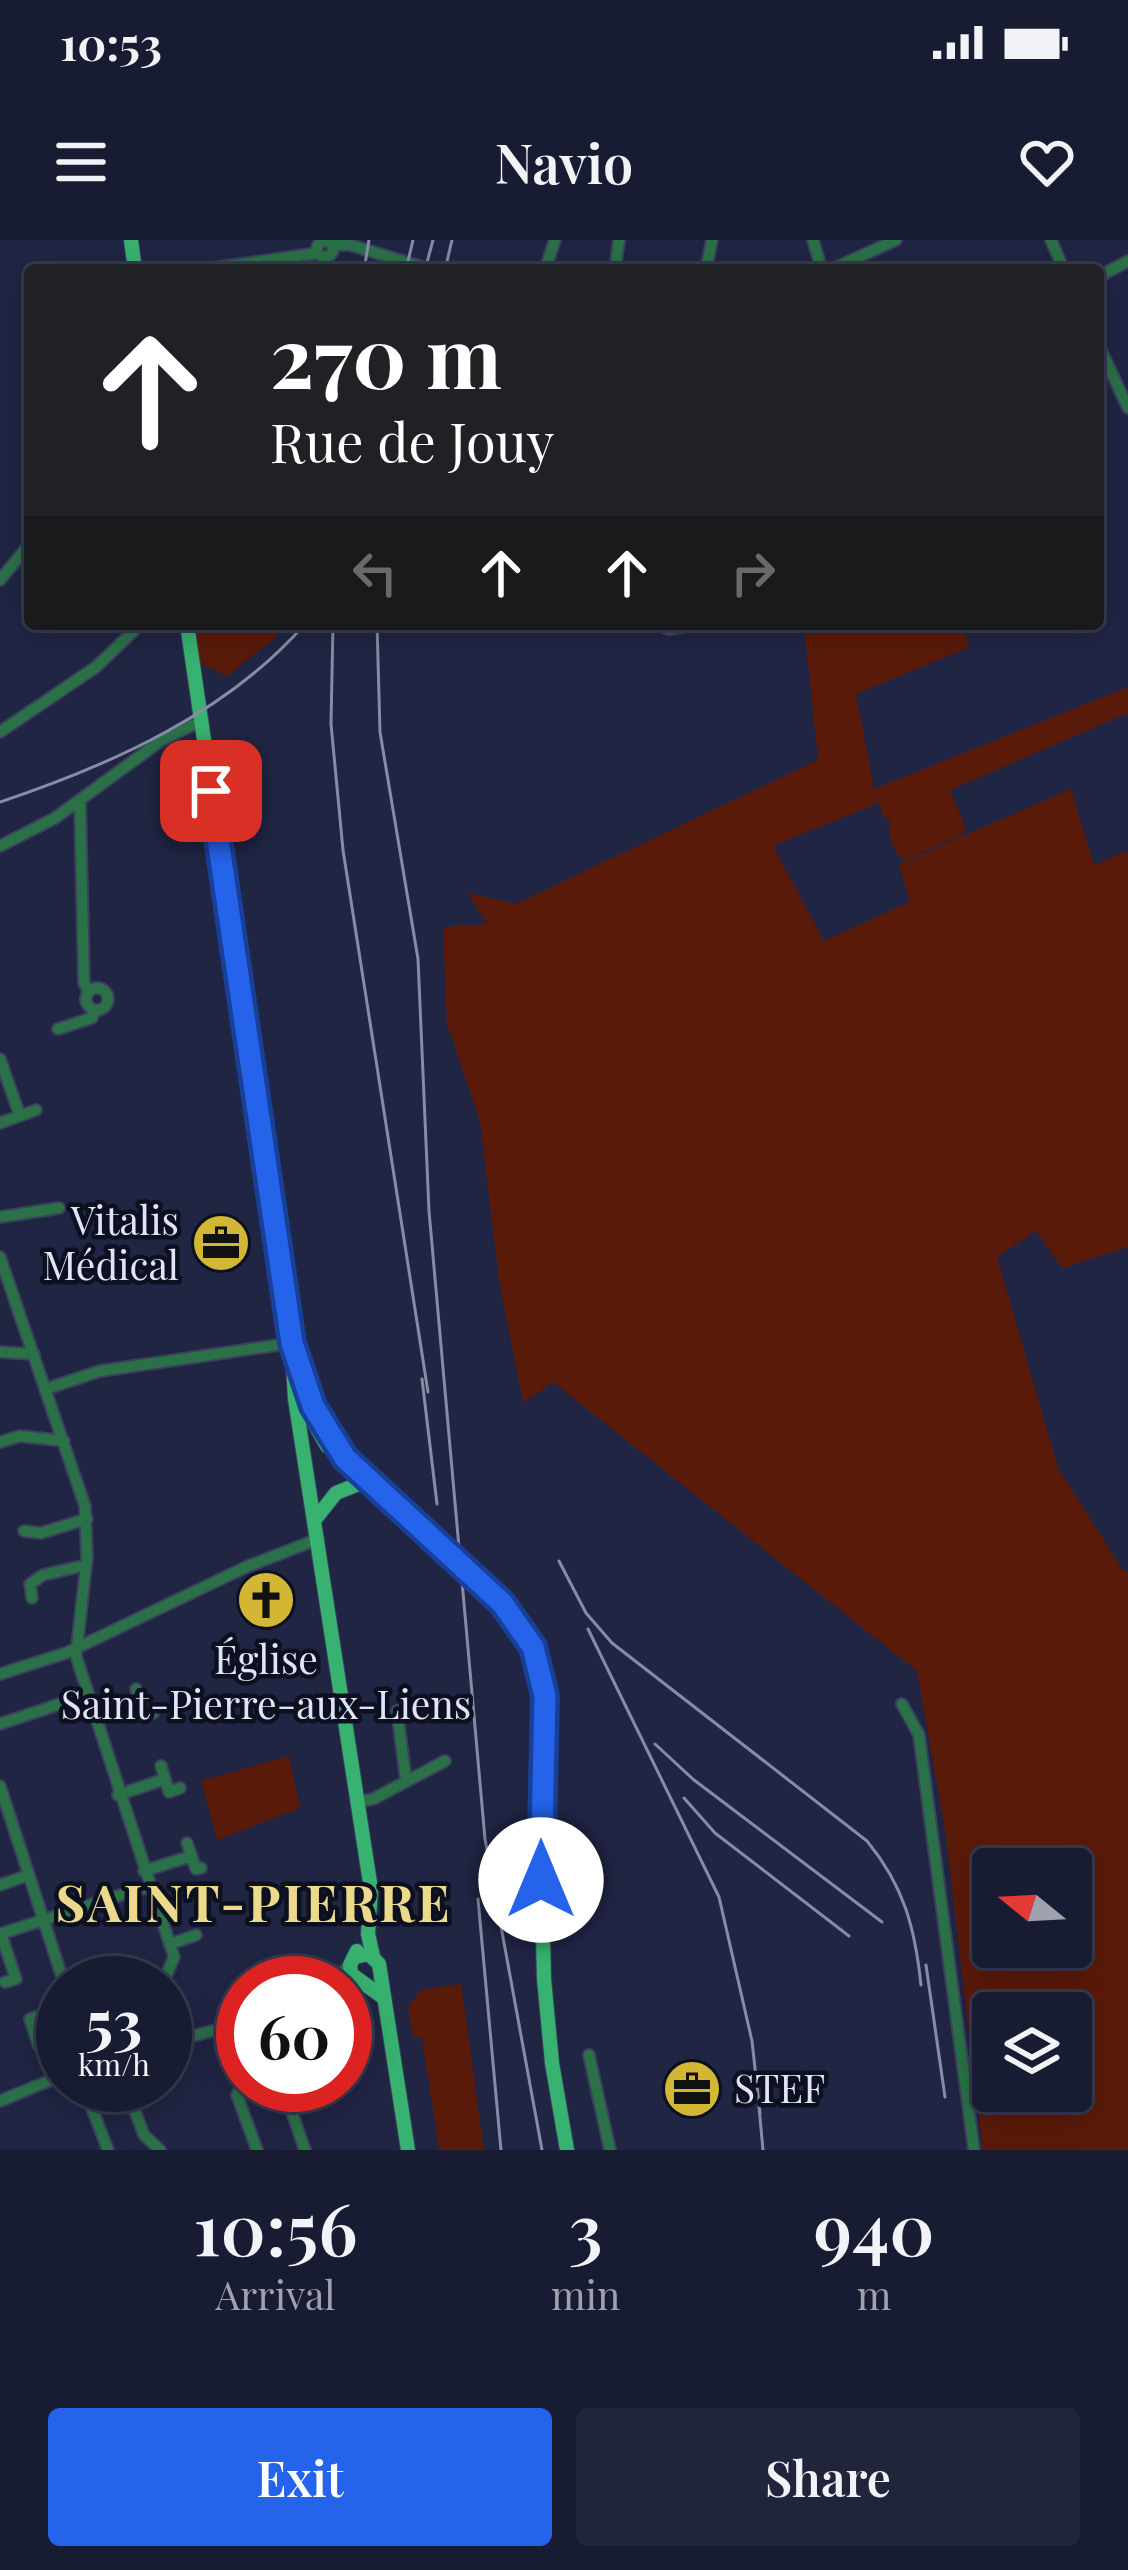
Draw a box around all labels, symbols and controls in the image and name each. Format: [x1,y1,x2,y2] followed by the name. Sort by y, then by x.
[60,12,162,72] text: 10:53
[495,126,633,198] text: Navio
[48,129,114,195] icon: menu
[1014,129,1080,195] icon: heart
[270,298,502,410] text: 270 m
[72,312,228,468] icon: ahead
[270,405,554,477] text: Rue de Jouy
[342,540,408,606] icon: left
[468,540,534,606] icon: ahead
[594,540,660,606] icon: ahead
[720,540,786,606] icon: right
[160,740,262,842] pin
[178,758,244,824] icon: arrive
[42,1193,179,1290] place label: Vitalis Médical
[190,1212,252,1274] office icon: Vitalis Médical
[235,1569,297,1631] church icon: Église Saint-Pierre-aux-Liens
[61,1632,471,1729] place label: Église Saint-Pierre-aux-Liens
[478,1817,604,1943] position arrow
[972,1848,1092,1968] north arrow
[972,1848,1092,2112] map controls
[55,1867,453,1935] district label: SAINT-PIERRE
[216,1956,372,2112] speed limit sign: 60
[86,1979,142,2059] text: 53
[972,1992,1092,2112] button: layers
[78,2044,150,2084] text: km/h
[661,2058,723,2120] office icon: STEF
[734,2061,825,2113] place label: STEF
[193,2178,358,2274] text: 10:56
[568,2178,603,2274] text: 3
[813,2178,935,2274] text: 940
[215,2268,336,2320] text: Arrival
[551,2268,620,2320] text: min
[857,2268,891,2320] text: m
[48,2408,552,2546] button: Exit
[576,2408,1080,2546] button: Share

